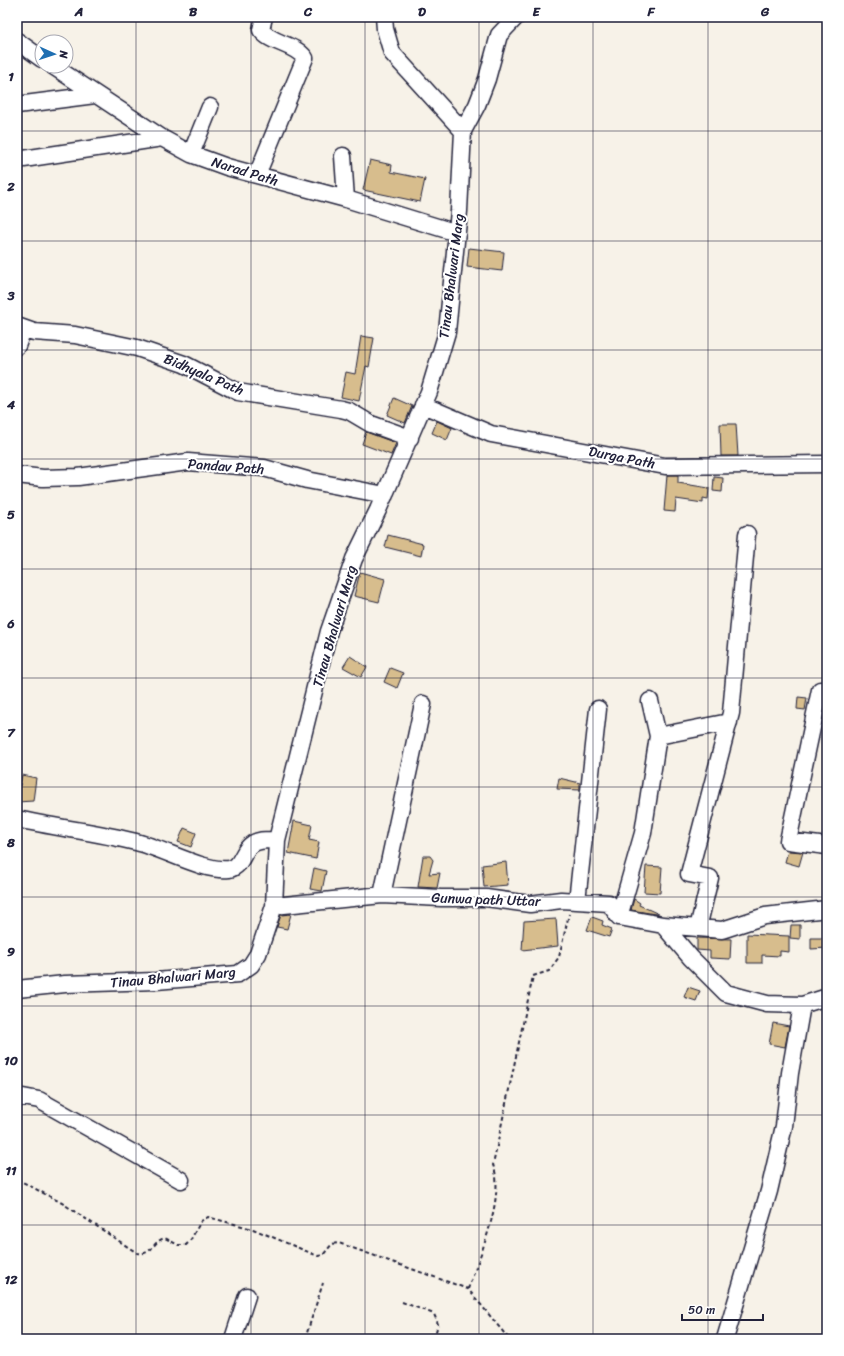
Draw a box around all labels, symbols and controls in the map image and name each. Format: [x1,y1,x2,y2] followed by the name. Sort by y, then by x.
[74,0,83,23] text: A
[189,0,198,23] text: B
[303,0,313,23] text: C
[418,0,426,23] text: D
[532,0,541,23] text: E
[646,0,655,23] text: F
[760,0,770,23] text: G
[34,34,74,74] north arrow
[54,49,73,59] text: N
[8,65,14,88] text: 1
[208,149,281,193] street label: Narad Path
[6,175,15,198] text: 2
[431,212,472,340] street label: Tinau Bhalwari Marg
[6,284,15,307] text: 3
[160,346,248,403] street label: Bidhyala Path
[6,393,16,416] text: 4
[586,439,657,476] street label: Durga Path
[187,451,265,482] street label: Pandav Path
[7,503,15,526] text: 5
[305,562,364,690] street label: Tinau Bhalwari Marg
[6,612,15,635] text: 6
[7,721,16,744] text: 7
[6,831,15,854] text: 8
[431,885,542,914] street label: Gunwa path Uttar
[7,940,15,963] text: 9
[109,960,237,995] street label: Tinau Bhalwari Marg
[4,1049,18,1072] text: 10
[5,1159,17,1182] text: 11
[4,1268,18,1291] text: 12
[682,1296,763,1322] scale bar
[688,1299,715,1321] text: 50 m

